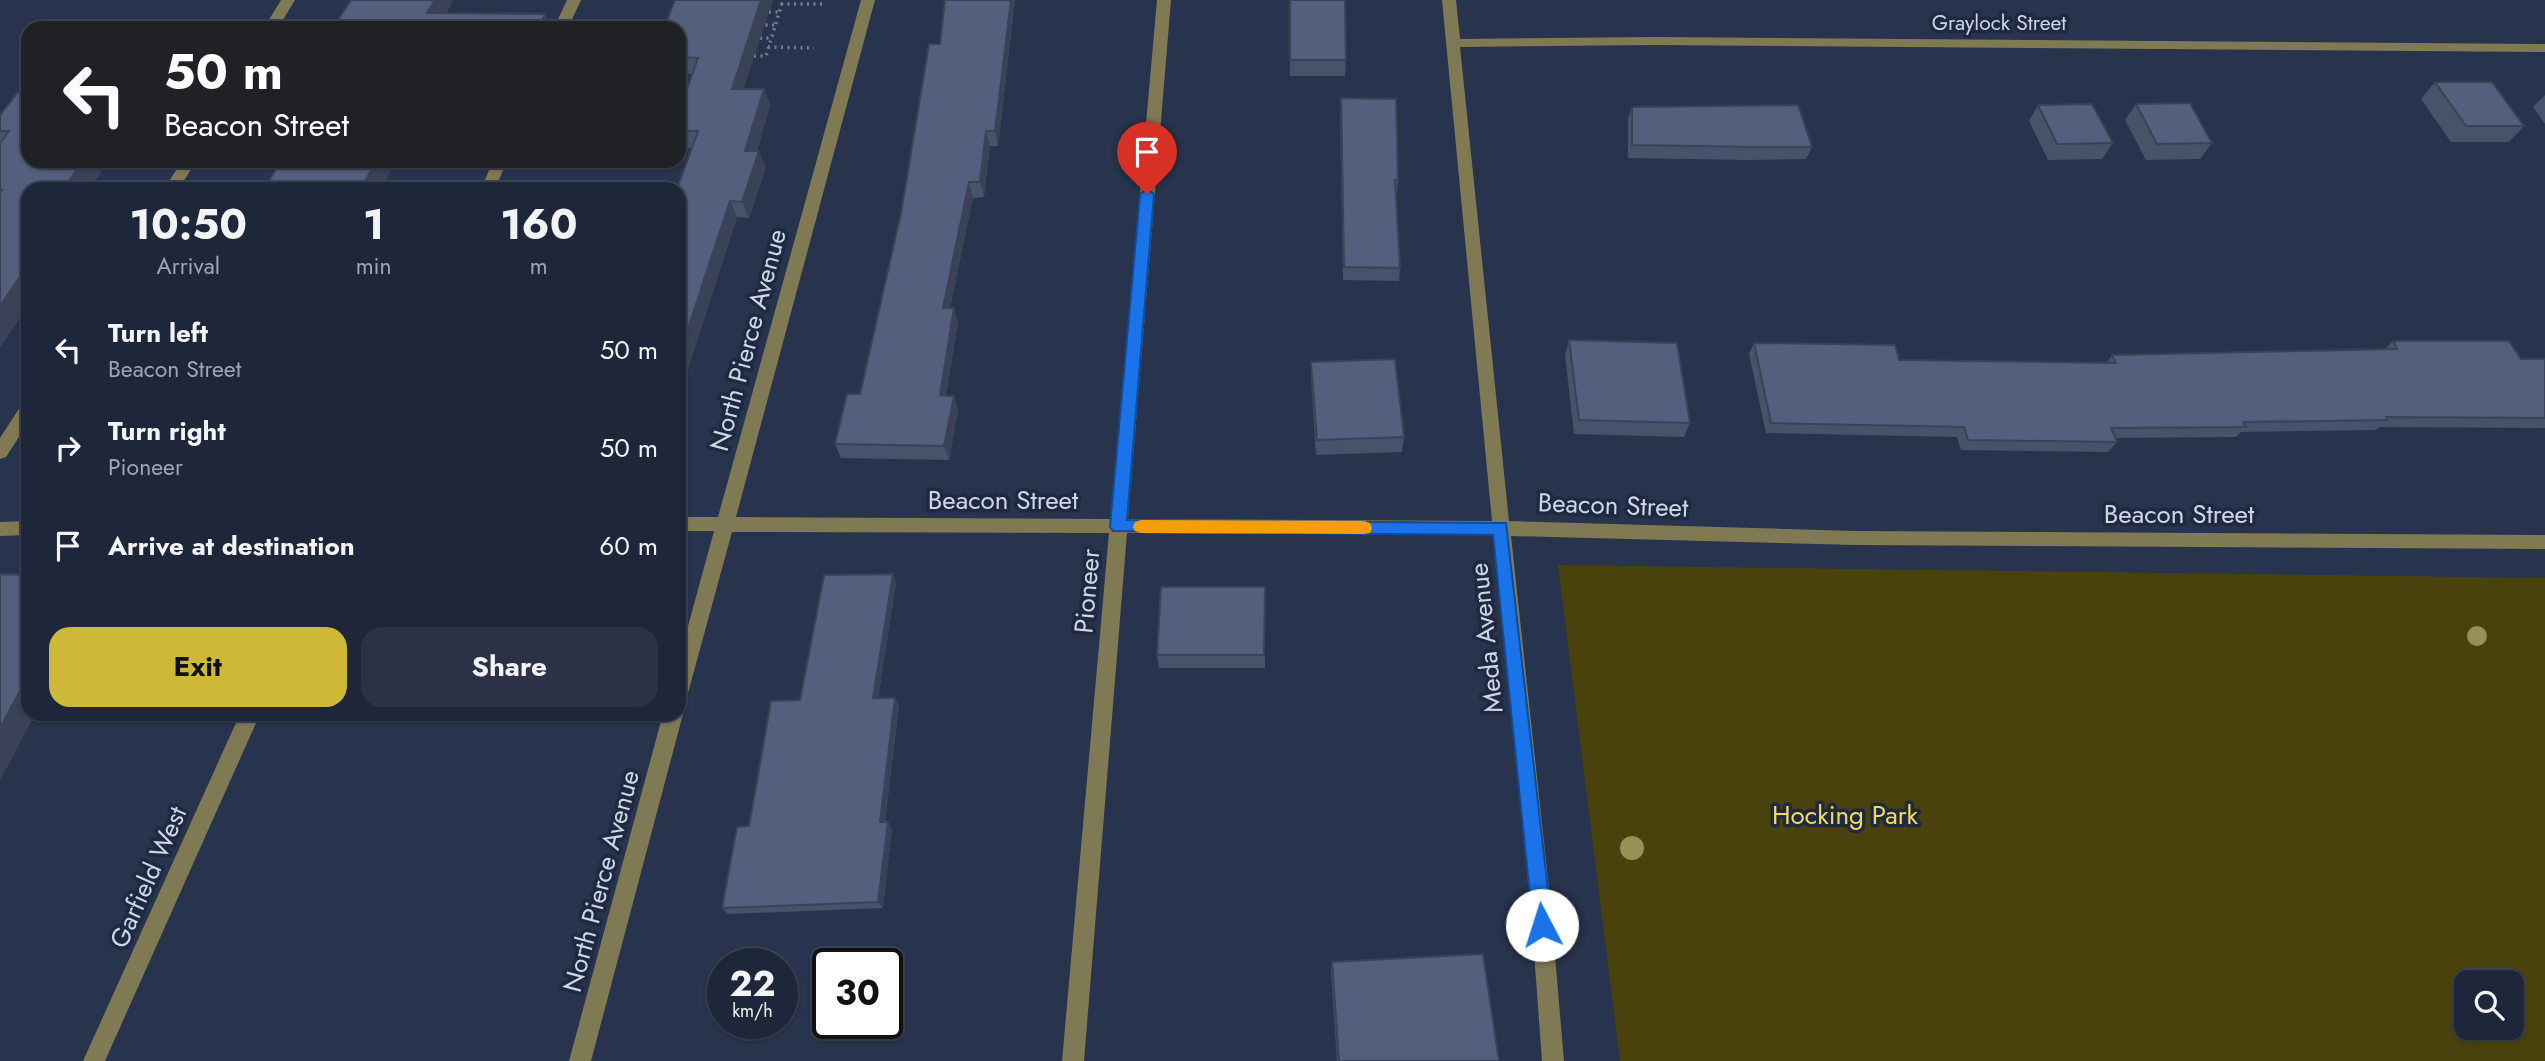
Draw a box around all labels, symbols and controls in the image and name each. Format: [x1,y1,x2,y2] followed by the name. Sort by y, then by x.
[1932,8,2066,38] street label: Graylock Street
[164,37,283,107] text: 50 m
[49,49,140,140] icon: left
[164,102,349,148] text: Beacon Street
[1117,122,1177,194] pin
[1128,133,1166,171] icon: arrive
[130,194,247,255] text: 10:50
[363,194,384,255] text: 1
[500,194,577,255] text: 160
[700,225,796,455] street label: North Pierce Avenue
[157,249,220,283] text: Arrival
[356,249,392,283] text: min
[530,249,548,283] text: m
[108,314,208,352] text: Turn left
[49,331,87,369] icon: left
[600,331,658,369] text: 50 m
[108,352,241,386] text: Beacon Street
[108,412,226,450] text: Turn right
[49,429,87,467] icon: right
[600,429,658,467] text: 50 m
[108,450,183,484] text: Pioneer
[928,481,1079,519] street label: Beacon Street
[1537,483,1690,527] street label: Beacon Street
[2104,495,2255,533] street label: Beacon Street
[49,527,87,565] icon: arrive
[108,527,355,565] text: Arrive at destination
[599,527,658,565] text: 60 m
[1064,547,1110,635] street label: Pioneer
[1459,561,1513,715] street label: Meda Avenue
[49,627,347,707] button: Exit
[361,627,658,707] button: Share
[553,766,649,996] street label: North Pierce Avenue
[1772,796,1919,834] park label: Hocking Park
[100,799,196,954] street label: Garfield West
[1505,888,1579,962] position arrow
[812,948,903,1039] speed limit sign: 30
[730,959,775,1009] text: 22
[2454,970,2524,1040] map controls
[2454,970,2524,1040] button: search
[732,998,773,1024] text: km/h

